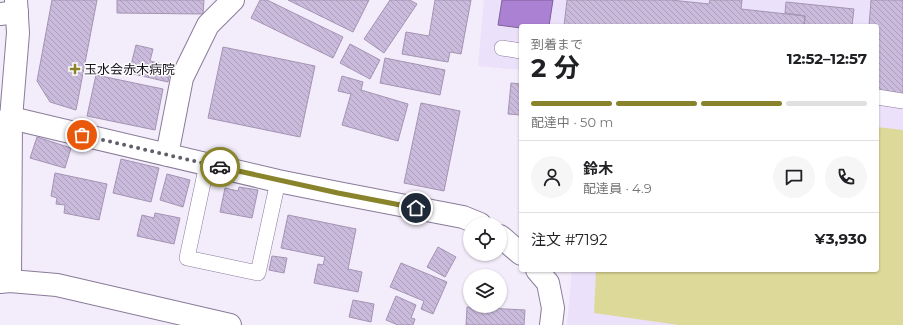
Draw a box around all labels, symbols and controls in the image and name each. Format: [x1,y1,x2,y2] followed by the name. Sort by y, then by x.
[531,36,583,52] text: 到着まで
[787,49,867,68] text: 12:52–12:57
[531,52,580,84] text: 2 分
[84,61,175,77] place label: 玉水会赤木病院
[69,63,81,75] marker: 玉水会赤木病院
[531,114,613,130] text: 配達中 · 50 m
[65,118,99,152] pin
[71,124,93,146] icon: bag
[200,147,240,187] courier
[209,156,231,178] icon: car
[531,156,573,198] button: person
[773,156,815,198] button: chat
[825,156,867,198] button: phone
[583,159,613,178] text: 鈴木
[583,180,652,196] text: 配達員 · 4.9
[399,191,433,225] pin
[405,197,427,219] icon: home
[463,217,507,313] map controls
[463,217,507,261] button: locate
[815,229,867,248] text: ¥3,930
[531,230,607,249] text: 注文 #7192
[463,269,507,313] button: layers

